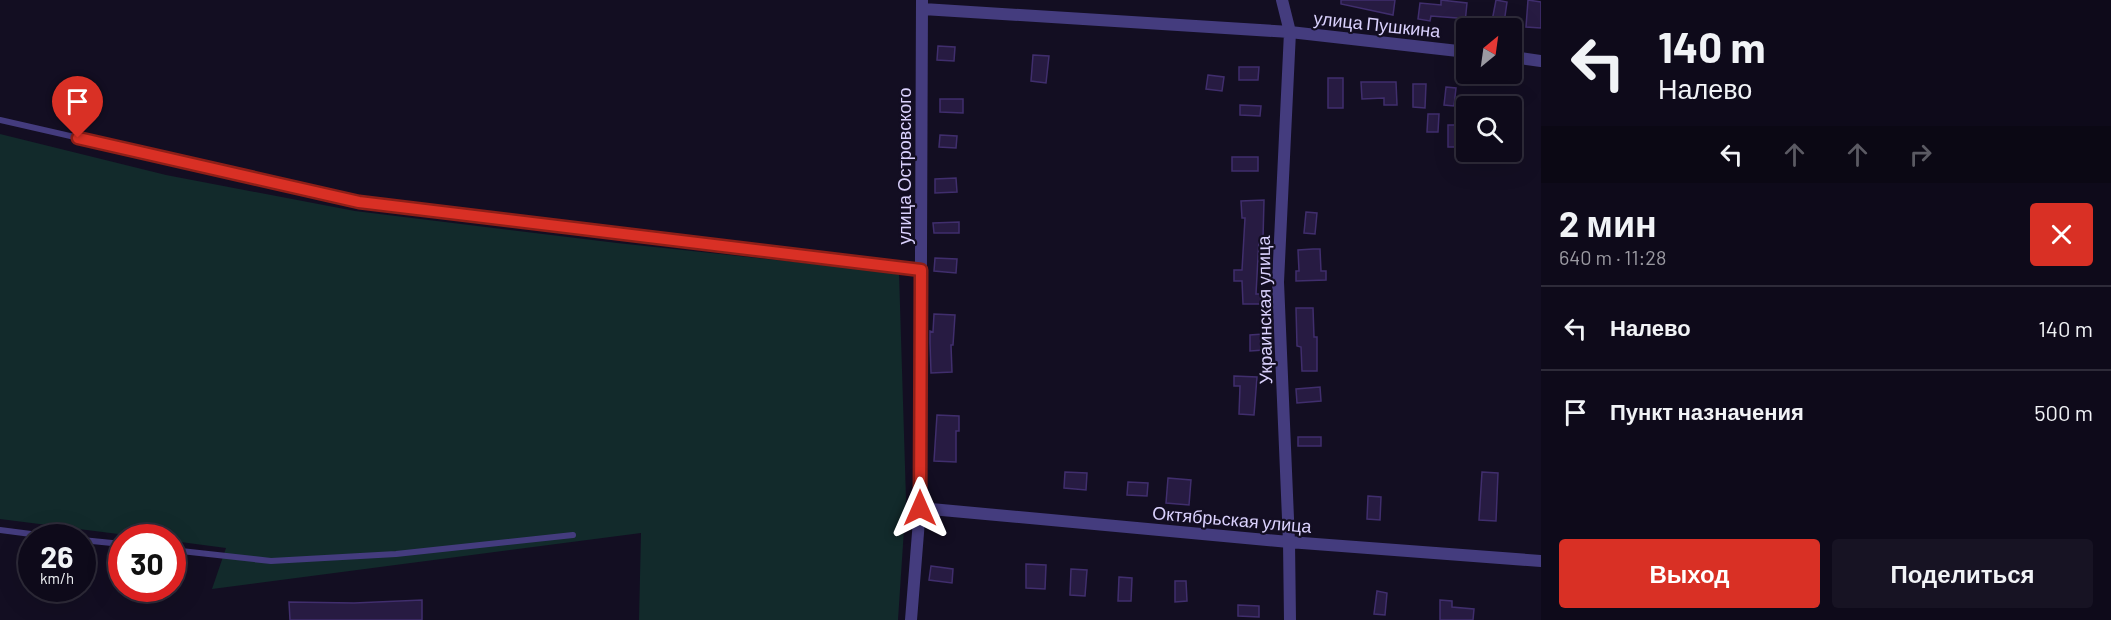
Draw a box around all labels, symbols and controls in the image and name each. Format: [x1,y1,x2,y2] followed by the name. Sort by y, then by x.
[1313,6,1442,42] street label: улица Пушкина
[1456,18,1522,84] north arrow
[1456,18,1522,162] map controls
[1658,21,1766,71] text: 140 m
[1559,24,1637,102] icon: left
[1658,72,1752,104] text: Налево
[52,76,103,138] pin
[61,85,94,118] icon: arrive
[893,88,915,244] street label: улица Островского
[1456,96,1522,162] button: search
[1715,138,1748,171] icon: left
[1778,138,1811,171] icon: ahead
[1841,138,1874,171] icon: ahead
[1904,138,1937,171] icon: right
[1559,201,1657,244] text: 2 мин
[2030,203,2093,266] button: close
[1252,235,1276,385] street label: Украинская улица
[1559,245,1666,269] text: 640 m · 11:28
[1559,312,1592,345] icon: left
[1610,314,1691,340] text: Налево
[2038,315,2093,341] text: 140 m
[1559,396,1592,429] icon: arrive
[1610,398,1804,424] text: Пункт назначения
[2034,399,2093,425] text: 500 m
[888,476,952,540] position arrow
[1151,501,1314,537] street label: Октябрьская улица
[108,524,186,602] speed limit sign: 30
[41,538,73,574] text: 26
[1559,539,1820,608] button: Выход
[1832,539,2093,608] button: Поделиться
[40,569,74,587] text: km/h

